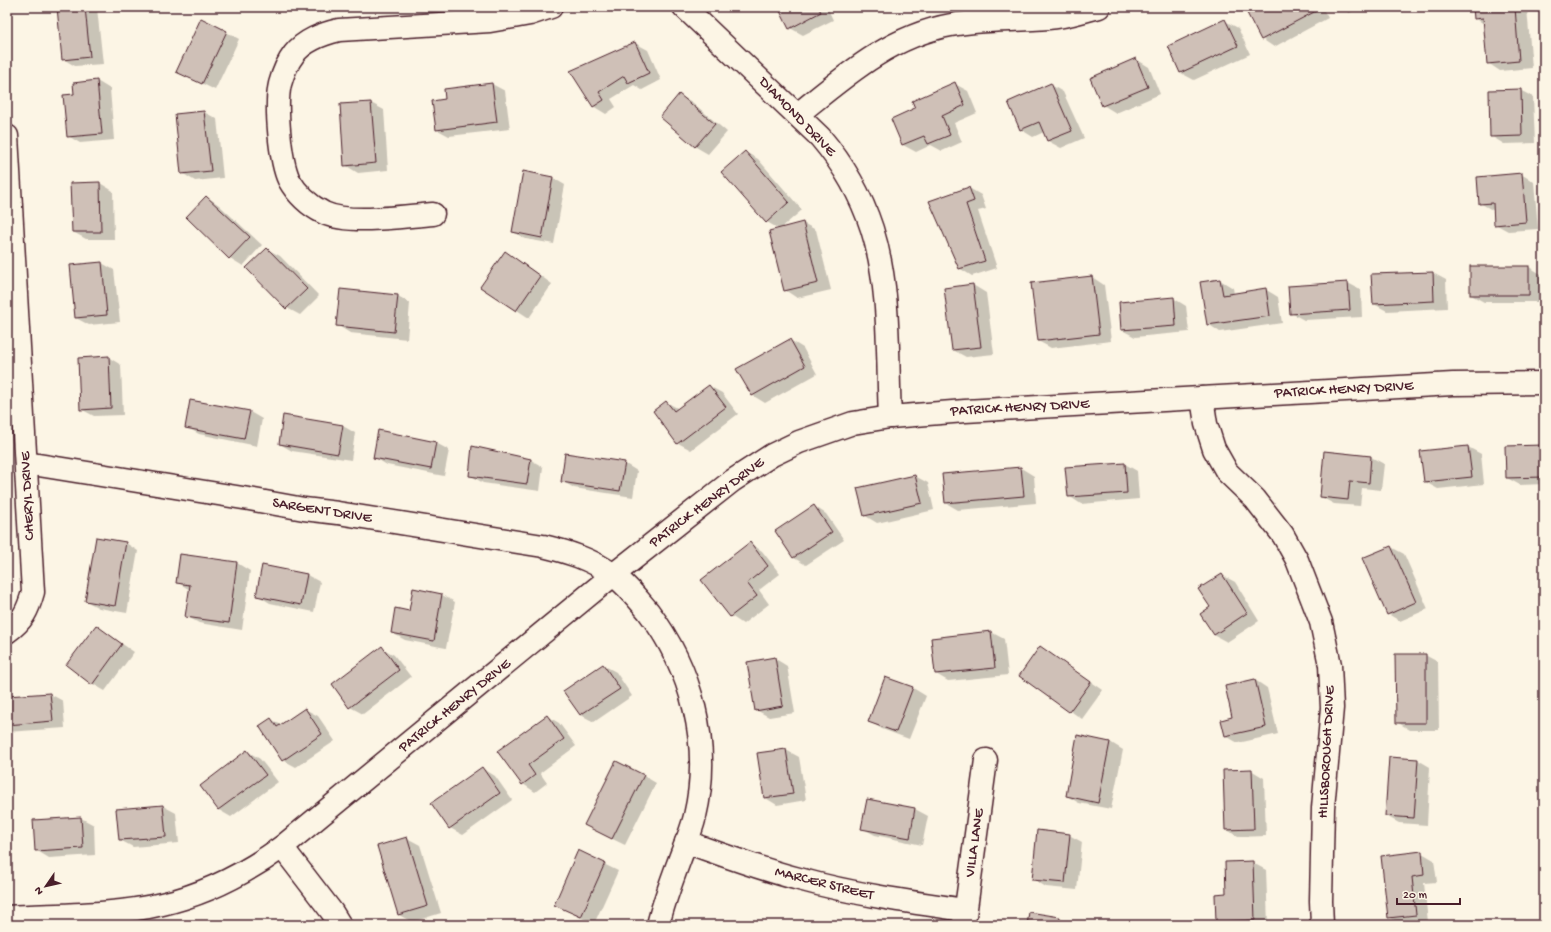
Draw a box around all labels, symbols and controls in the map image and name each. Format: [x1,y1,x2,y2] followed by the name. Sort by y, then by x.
[754,73,840,161] street label: DIAMOND DRIVE
[1273,377,1415,403] street label: PATRICK HENRY DRIVE
[949,395,1091,421] street label: PATRICK HENRY DRIVE
[17,451,39,541] street label: CHERYL DRIVE
[645,454,769,553] street label: PATRICK HENRY DRIVE
[271,494,374,528] street label: SARGENT DRIVE
[394,655,515,757] street label: PATRICK HENRY DRIVE
[1315,685,1339,819] street label: HILLSBOROUGH DRIVE
[961,807,989,879] street label: VILLA LANE
[773,863,876,905] street label: MARCER STREET
[26,866,66,906] north arrow
[1397,880,1460,906] scale bar
[32,884,46,897] text: N
[1403,889,1428,903] text: 20 m

